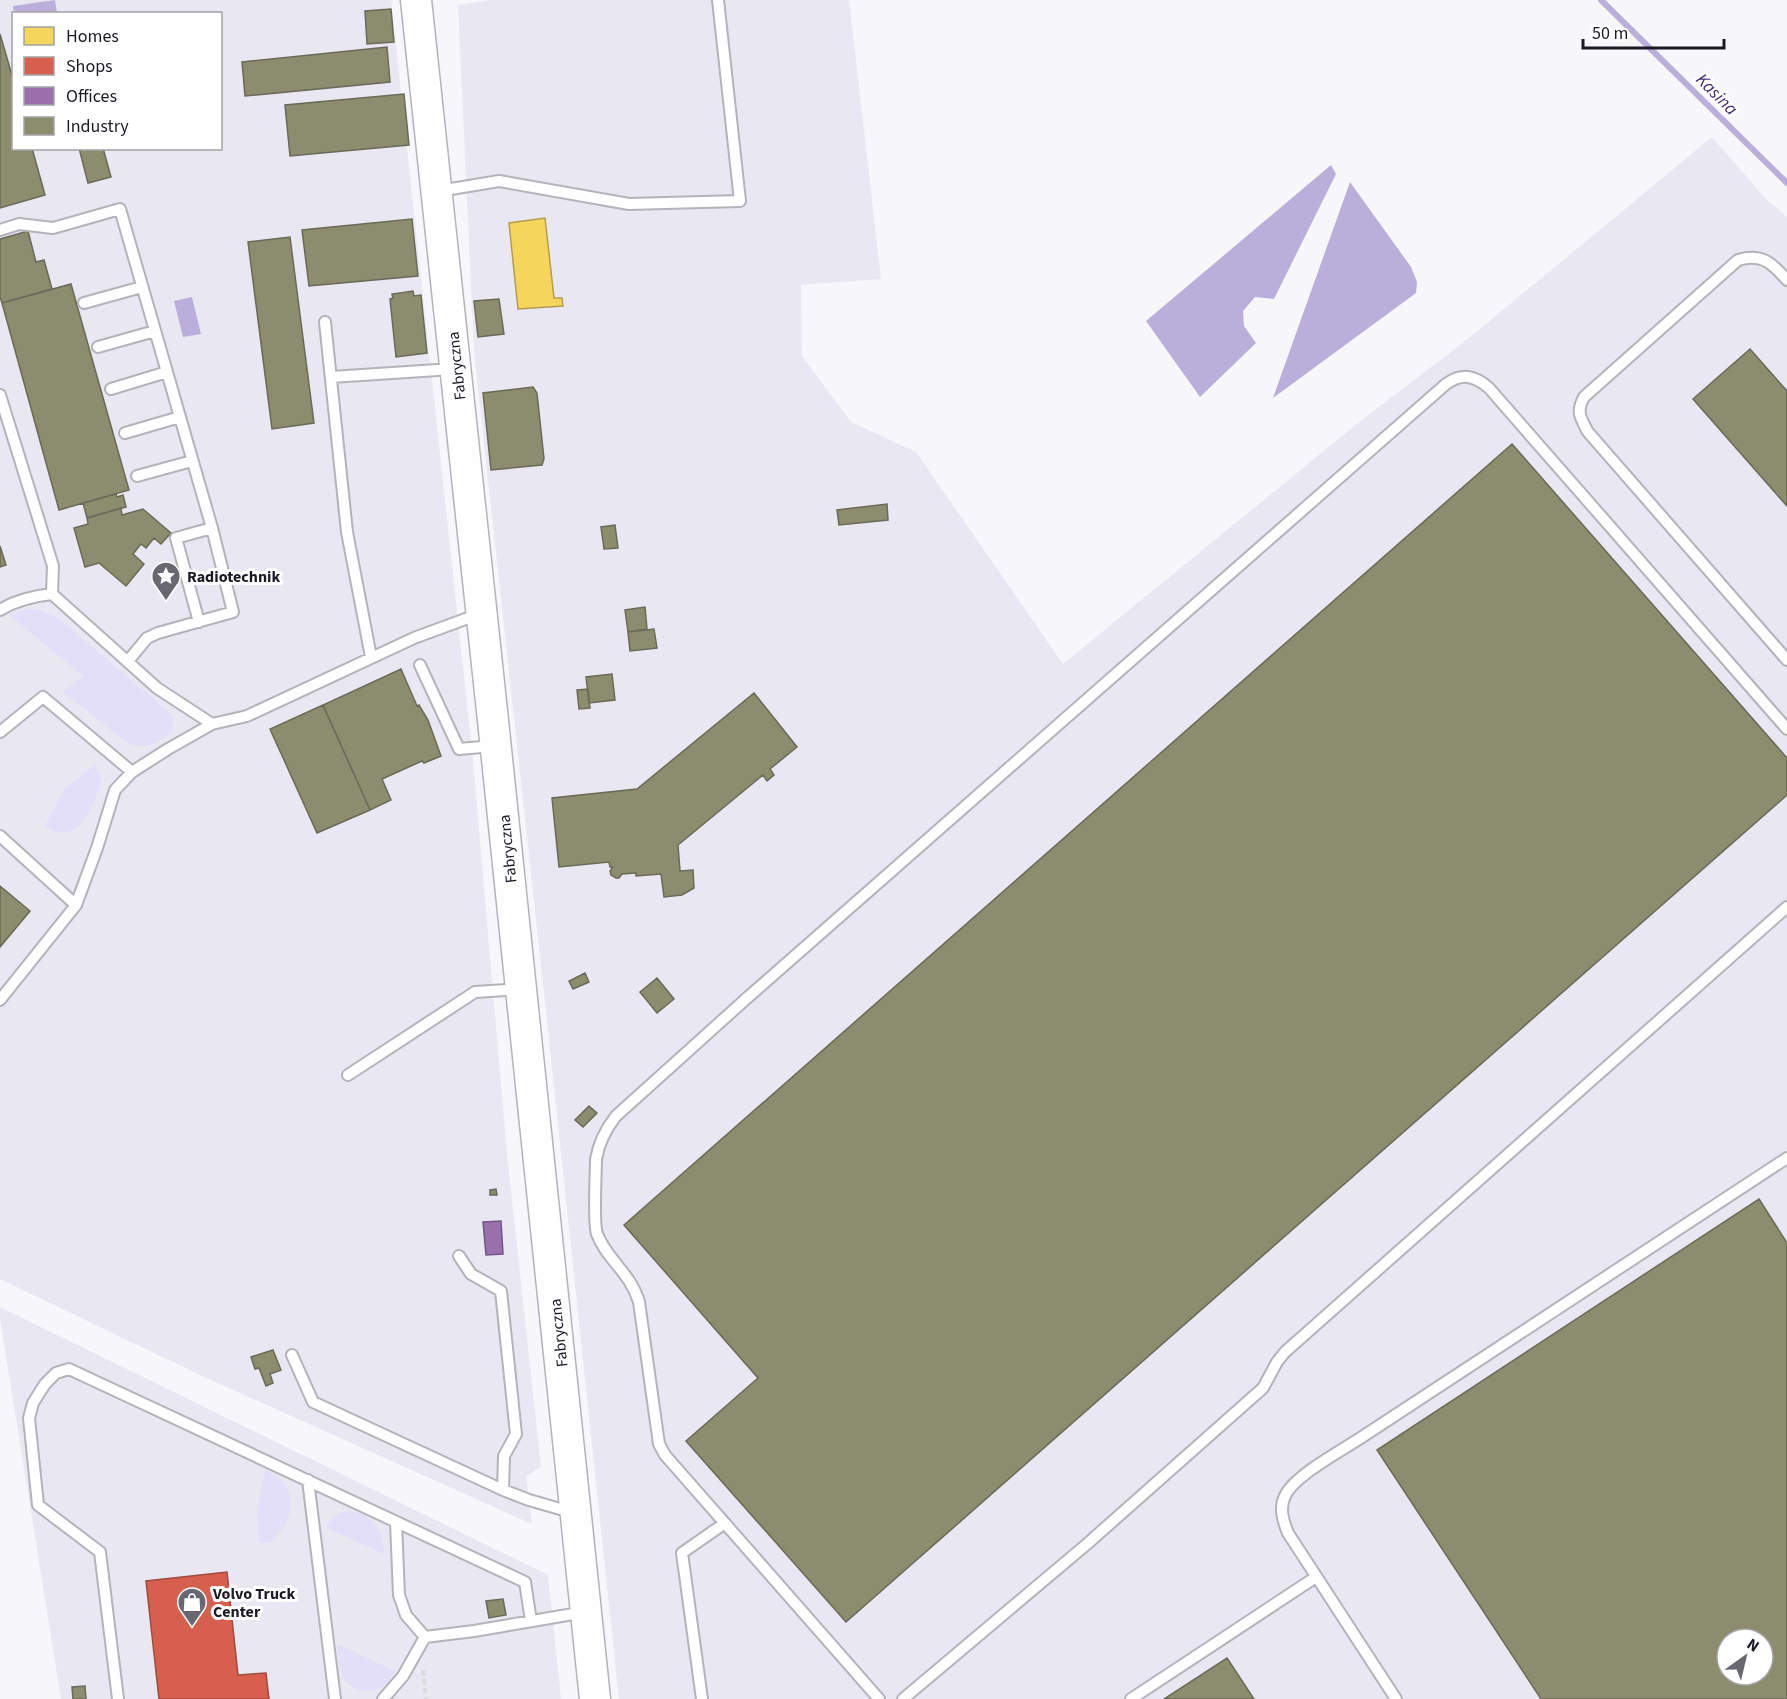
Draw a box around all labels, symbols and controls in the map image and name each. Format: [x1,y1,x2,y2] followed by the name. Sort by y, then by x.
[12,12,222,150] legend
[1583,12,1724,50] scale bar
[1592,21,1628,46] text: 50 m
[66,24,119,49] text: Homes
[66,54,113,79] text: Shops
[1690,68,1743,121] water label: Kasina
[66,84,117,109] text: Offices
[66,114,129,139] text: Industry
[442,331,472,401] street label: Fabryczna
[150,560,182,602] place icon: Radiotechnik
[187,566,280,588] place label: Radiotechnik
[493,814,523,884] street label: Fabryczna
[544,1298,574,1368] street label: Fabryczna
[212,1583,296,1623] place label: Volvo Truck Center
[176,1586,208,1628] shop icon: Volvo Truck Center
[1715,1627,1775,1687] north arrow
[1742,1633,1763,1657] text: N

